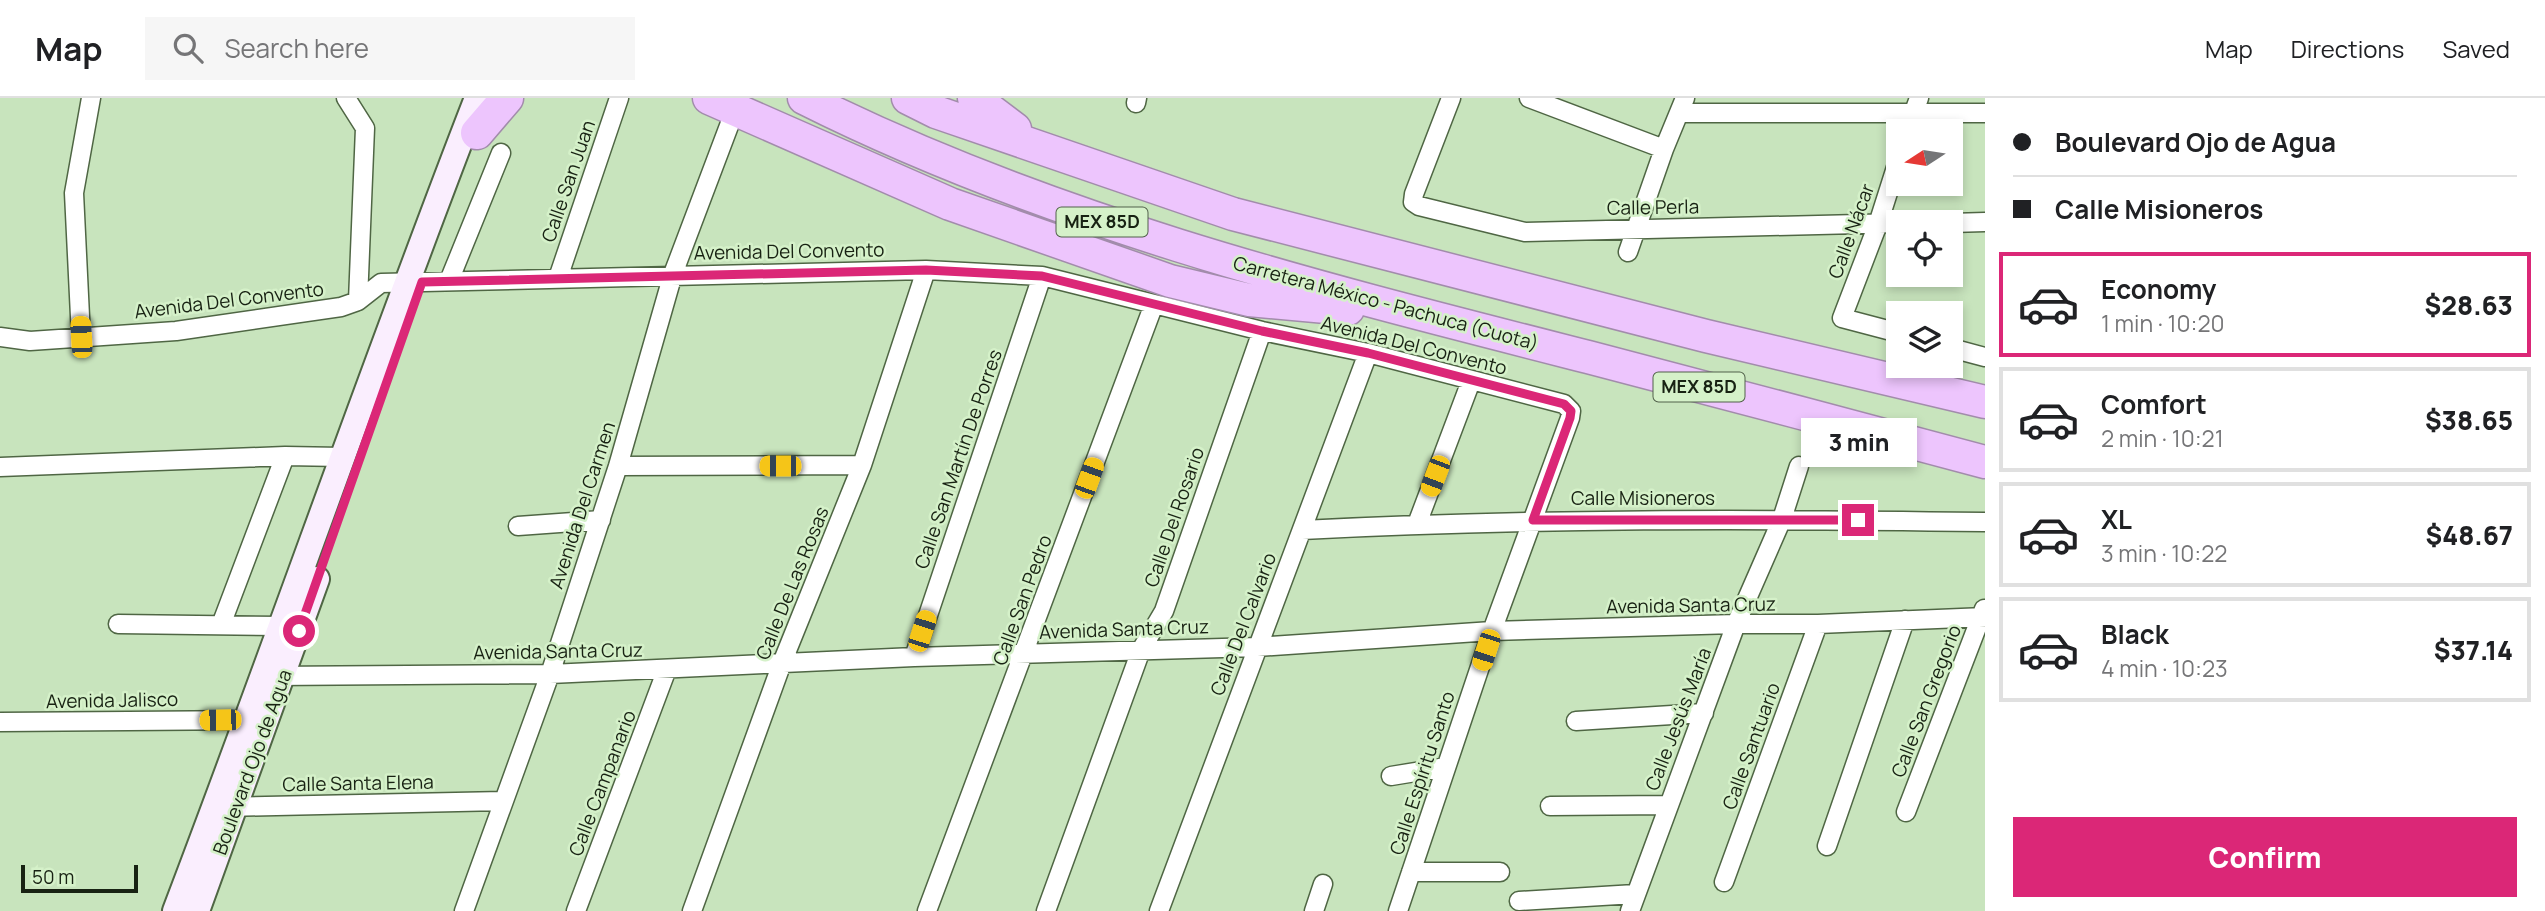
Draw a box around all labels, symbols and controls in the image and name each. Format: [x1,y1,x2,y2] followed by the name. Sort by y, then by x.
[145,17,635,80] search box
[35,26,103,71] text: Map
[169,29,207,67] icon: search
[225,30,369,66] text: Search here
[2205,32,2253,65] text: Map
[2291,32,2404,65] text: Directions
[2442,32,2510,65] text: Saved
[535,117,601,245] street label: Calle San Juan
[1886,119,1964,196] north arrow
[1886,119,1963,378] map controls
[2055,124,2336,160] text: Boulevard Ojo de Agua
[1822,180,1880,282] street label: Calle Nácar
[2055,191,2263,227] text: Calle Misioneros
[1607,193,1699,221] street label: Calle Perla
[1056,208,1148,237] road number: MEX 85D
[1886,210,1963,287] button: locate
[693,236,885,266] street label: Avenida Del Convento
[1231,250,1541,356] street label: Carretera México - Pachuca (Cuota)
[2101,271,2216,307] text: Economy
[2017,273,2080,336] icon: car
[133,275,325,325] street label: Avenida Del Convento
[2425,287,2513,323] text: $28.63
[1886,301,1963,378] button: layers
[2101,307,2225,339] text: 1 min · 10:20
[1318,309,1510,381] street label: Avenida Del Convento
[70,315,93,359] car
[908,346,1008,572] street label: Calle San Martín De Porres
[1654,372,1744,402] road number: MEX 85D
[2101,386,2207,422] text: Comfort
[2017,388,2080,451] icon: car
[2425,402,2513,438] text: $38.65
[543,418,621,592] street label: Avenida Del Carmen
[1800,418,1916,468] callout: 3 min
[2101,422,2224,454] text: 2 min · 10:21
[1829,426,1889,458] text: 3 min
[1138,444,1210,590] street label: Calle Del Rosario
[1418,453,1453,499] car
[1072,455,1107,501] car
[760,456,802,477] car
[1571,485,1715,511] street label: Calle Misioneros
[2101,501,2132,537] text: XL
[749,502,835,664] street label: Calle De Las Rosas
[2017,503,2080,566] icon: car
[1842,504,1874,536] route end
[2426,517,2513,553] text: $48.67
[986,531,1058,669] street label: Calle San Pedro
[2101,537,2227,569] text: 3 min · 10:22
[1204,549,1282,699] street label: Calle Del Calvario
[1606,591,1776,619] street label: Avenida Santa Cruz
[906,608,939,654] car
[1039,613,1209,645] street label: Avenida Santa Cruz
[283,615,315,647] route start
[2101,616,2169,652] text: Black
[2017,618,2080,681] icon: car
[1885,621,1967,781] street label: Calle San Gregorio
[1470,627,1503,673] car
[2434,632,2513,668] text: $37.14
[473,637,643,665] street label: Avenida Santa Cruz
[1639,644,1717,794] street label: Calle Jesús María
[2101,652,2228,684] text: 4 min · 10:23
[206,666,298,858] street label: Boulevard Ojo de Agua
[1716,679,1786,813] street label: Calle Santuario
[46,686,178,714] street label: Avenida Jalisco
[1383,688,1461,858] street label: Calle Espíritu Santo
[562,706,642,860] street label: Calle Campanario
[199,709,242,731] car
[282,769,434,797] street label: Calle Santa Elena
[2013,817,2517,897] button: Confirm
[21,862,138,894] scale bar
[32,864,74,890] text: 50 m

